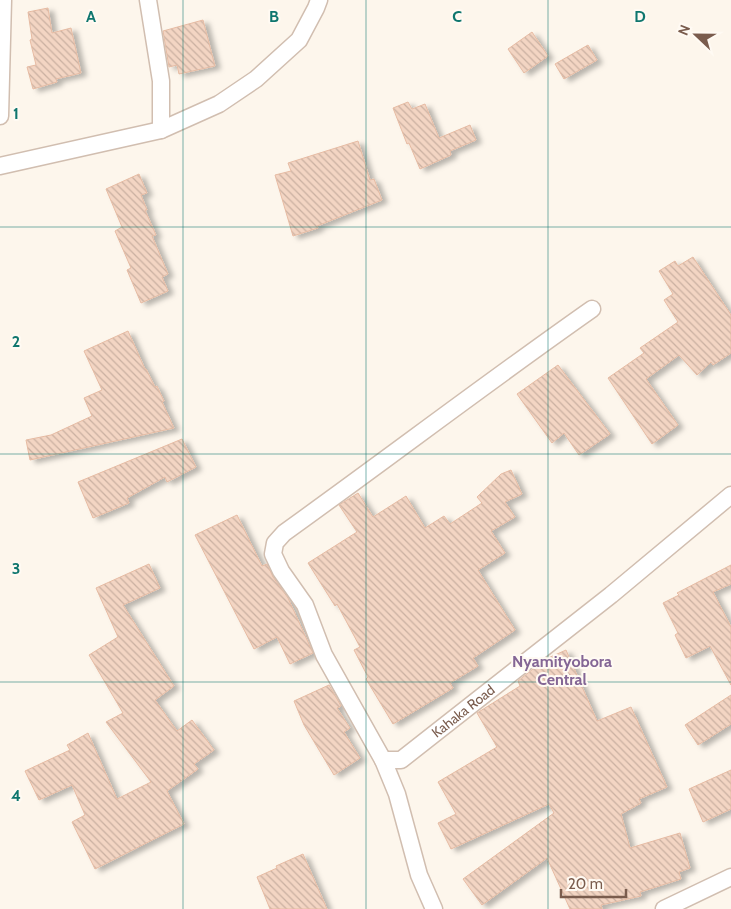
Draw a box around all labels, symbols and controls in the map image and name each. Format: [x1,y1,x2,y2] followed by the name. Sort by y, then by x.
[86,7,96,26] text: A
[269,7,279,26] text: B
[452,7,462,26] text: C
[634,7,646,26] text: D
[671,10,721,60] north arrow
[674,22,694,38] text: N
[13,104,19,123] text: 1
[12,332,20,351] text: 2
[12,559,20,578] text: 3
[512,652,612,689] district label: Nyamityobora Central
[428,681,498,742] street label: Kahaka Road
[11,786,21,805] text: 4
[561,866,626,898] scale bar
[568,875,603,893] text: 20 m

